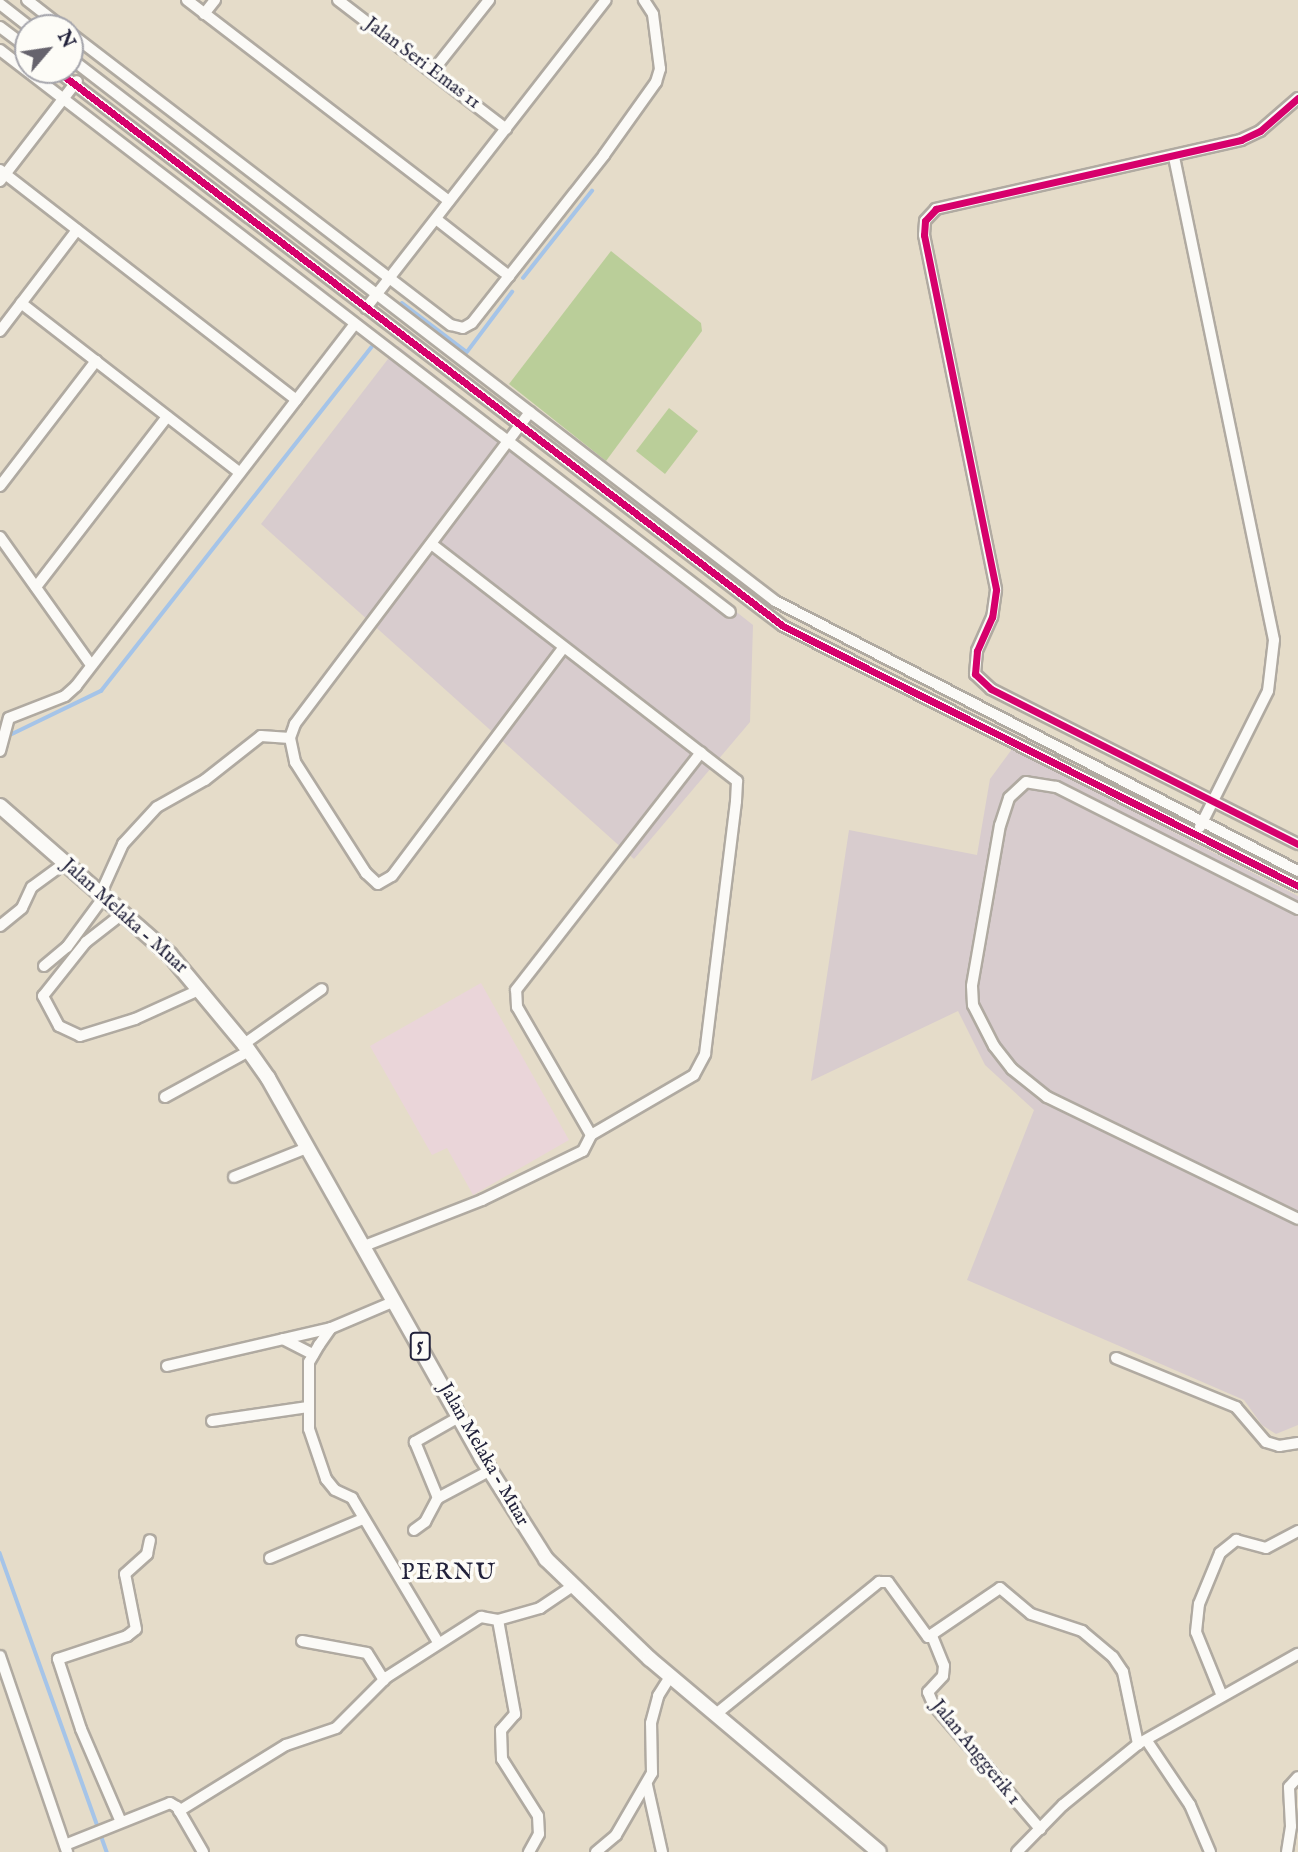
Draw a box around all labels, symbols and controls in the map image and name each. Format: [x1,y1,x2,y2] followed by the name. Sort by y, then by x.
[360,13,484,115] street label: Jalan Seri Emas 11
[14,14,84,84] north arrow
[51,27,80,53] text: N
[56,855,192,979] street label: Jalan Melaka - Muar
[410,1331,430,1360] road number: 5
[433,1380,533,1530] street label: Jalan Melaka - Muar
[402,1559,496,1587] district label: PERNU
[926,1696,1024,1810] street label: Jalan Anggerik 1

